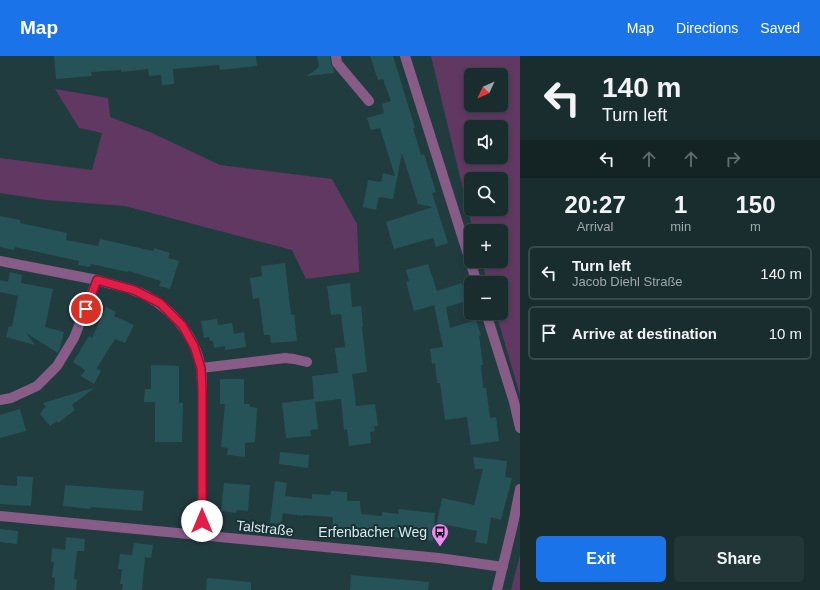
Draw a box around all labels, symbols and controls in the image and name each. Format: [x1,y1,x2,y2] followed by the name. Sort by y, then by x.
[20,17,58,38] text: Map
[627,20,654,36] text: Map
[676,20,738,36] text: Directions
[760,20,800,36] text: Saved
[464,68,508,112] north arrow
[464,68,508,320] map controls
[536,72,588,124] icon: left
[602,72,681,103] text: 140 m
[602,105,667,125] text: Turn left
[464,120,508,164] button: sound
[596,148,618,170] icon: left
[638,148,660,170] icon: ahead
[680,148,702,170] icon: ahead
[722,148,744,170] icon: right
[464,172,508,216] button: search
[564,191,626,218] text: 20:27
[674,191,687,218] text: 1
[736,191,776,218] text: 150
[577,219,614,234] text: Arrival
[670,219,691,234] text: min
[750,219,761,234] text: m
[464,224,508,268] button: +
[572,257,631,274] text: Turn left
[538,262,560,284] icon: left
[760,265,802,282] text: 140 m
[572,274,683,289] text: Jacob Diehl Straße
[464,276,508,320] button: −
[69,292,103,326] pin
[75,298,97,320] icon: arrive
[538,322,560,344] icon: arrive
[572,325,717,342] text: Arrive at destination
[769,325,802,342] text: 10 m
[181,500,223,542] position arrow
[236,517,295,539] street label: Talstraße
[430,522,450,547] bus stop icon: Erfenbacher Weg
[318,524,427,540] place label: Erfenbacher Weg
[536,536,666,582] button: Exit
[674,536,804,582] button: Share

